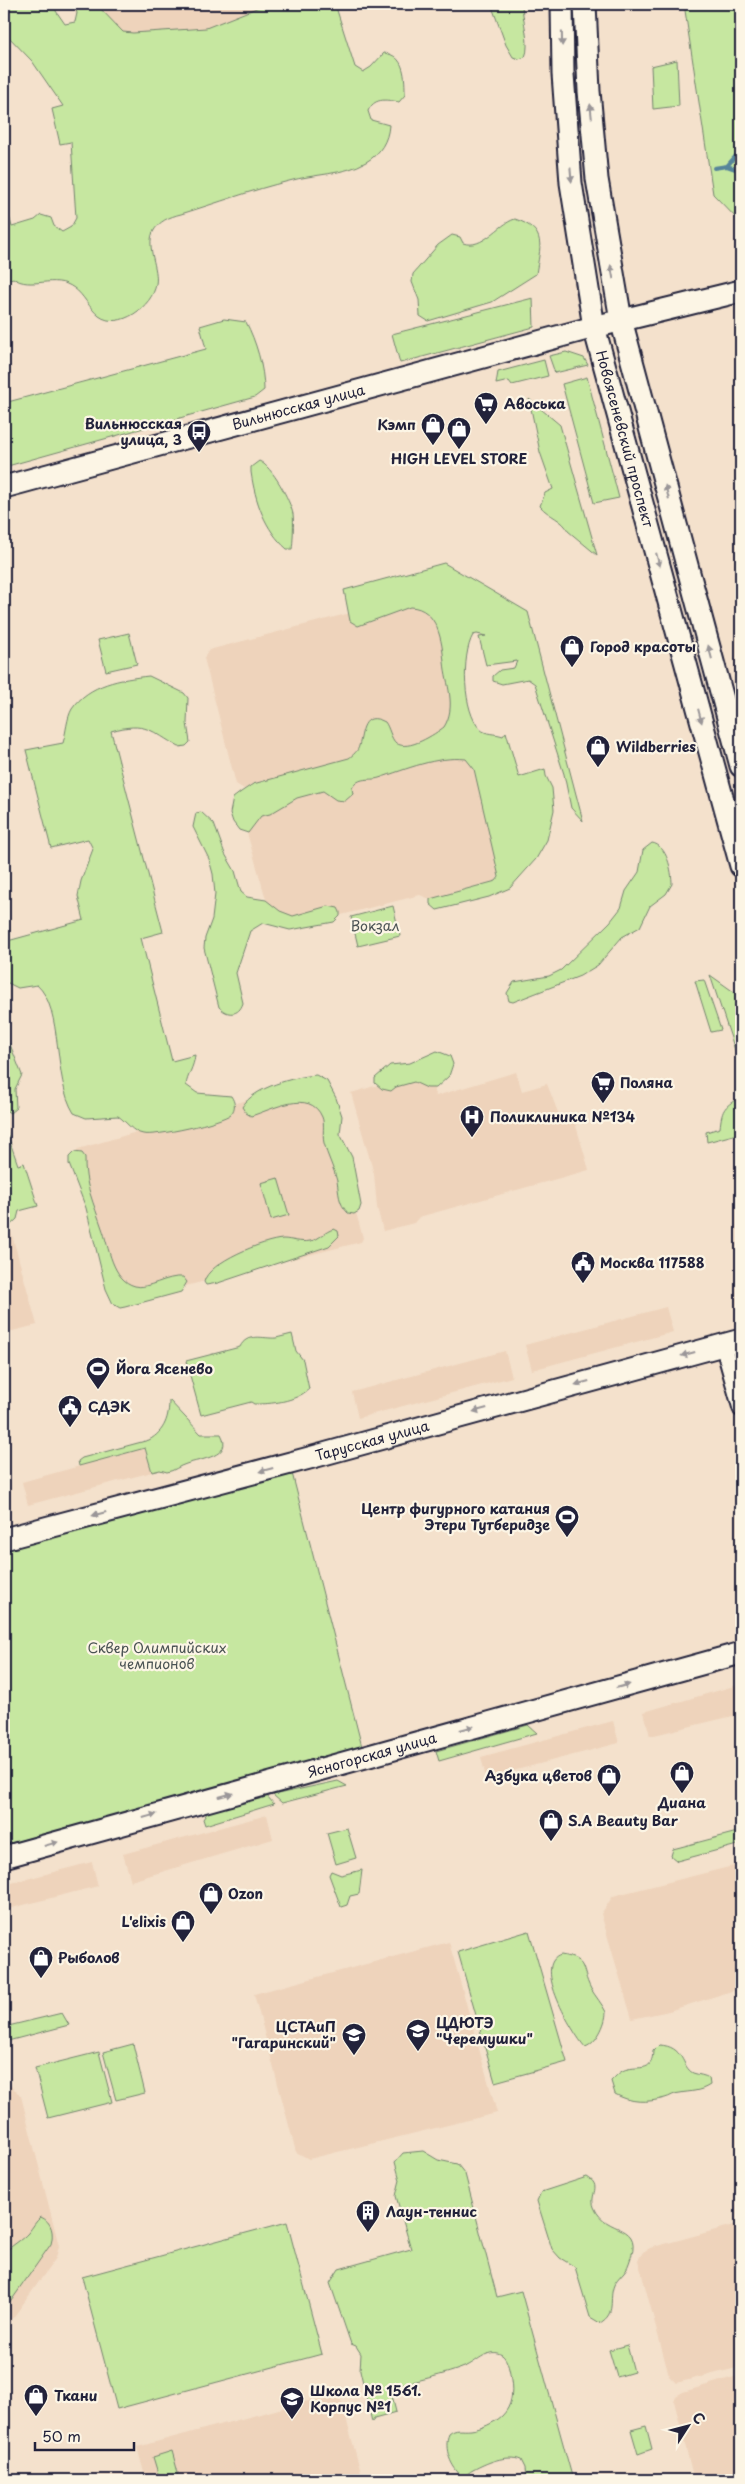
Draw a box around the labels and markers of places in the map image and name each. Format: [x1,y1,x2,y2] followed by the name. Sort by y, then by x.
[473,391,499,425] supermarket icon: Авоська
[504,393,566,414] place label: Авоська
[420,412,446,446] shop icon: Кэмп
[85,413,182,450] place label: Вильнюсская улица, 3
[377,414,416,435] place label: Кэмп
[446,416,472,450] shop icon: HIGH LEVEL STORE
[186,419,212,453] bus stop icon: Вильнюсская улица, 3
[391,448,528,469] place label: HIGH LEVEL STORE
[559,634,585,668] shop icon: Город красоты
[590,636,696,657] place label: Город красоты
[585,734,611,768] shop icon: Wildberries
[616,736,696,757] place label: Wildberries
[590,1070,616,1104] supermarket icon: Поляна
[620,1072,674,1093] place label: Поляна
[459,1104,485,1138] hospital icon: Поликлиника №134
[490,1106,636,1127] place label: Поликлиника №134
[570,1250,596,1284] public building icon: Москва 117588
[600,1252,705,1273] place label: Москва 117588
[85,1356,111,1390] sports icon: Йога Ясенево
[116,1358,213,1379] place label: Йога Ясенево
[57,1394,83,1428] public building icon: СДЭК
[88,1396,131,1417] place label: СДЭК
[361,1498,550,1535] place label: Центр фигурного катания Этери Тутберидзе
[554,1504,580,1538] sports icon: Центр фигурного катания Этери Тутберидзе
[669,1760,695,1794] shop icon: Диана
[596,1763,622,1797] shop icon: Азбука цветов
[485,1765,592,1786] place label: Азбука цветов
[657,1792,706,1813] place label: Диана
[538,1808,564,1842] shop icon: S.A Beauty Bar
[568,1810,679,1831] place label: S.A Beauty Bar
[198,1881,224,1915] shop icon: Ozon
[228,1883,263,1904] place label: Ozon
[170,1909,196,1943] shop icon: L'elixis
[122,1911,166,1932] place label: L'elixis
[28,1945,54,1979] shop icon: Рыболов
[58,1947,120,1968] place label: Рыболов
[436,2012,533,2049] place label: ЦДЮТЭ "Черемушки"
[232,2016,336,2053] place label: ЦСТАиП "Гагаринский"
[405,2018,431,2052] school or university icon: ЦДЮТЭ "Черемушки"
[341,2022,367,2056] school or university icon: ЦСТАиП "Гагаринский"
[355,2199,381,2233] building icon: Лаун-теннис
[386,2201,477,2222] place label: Лаун-теннис
[310,2380,422,2417] place label: Школа № 1561. Корпус №1
[23,2383,49,2417] shop icon: Ткани
[54,2385,98,2406] place label: Ткани
[279,2386,305,2420] school or university icon: Школа № 1561. Корпус №1

